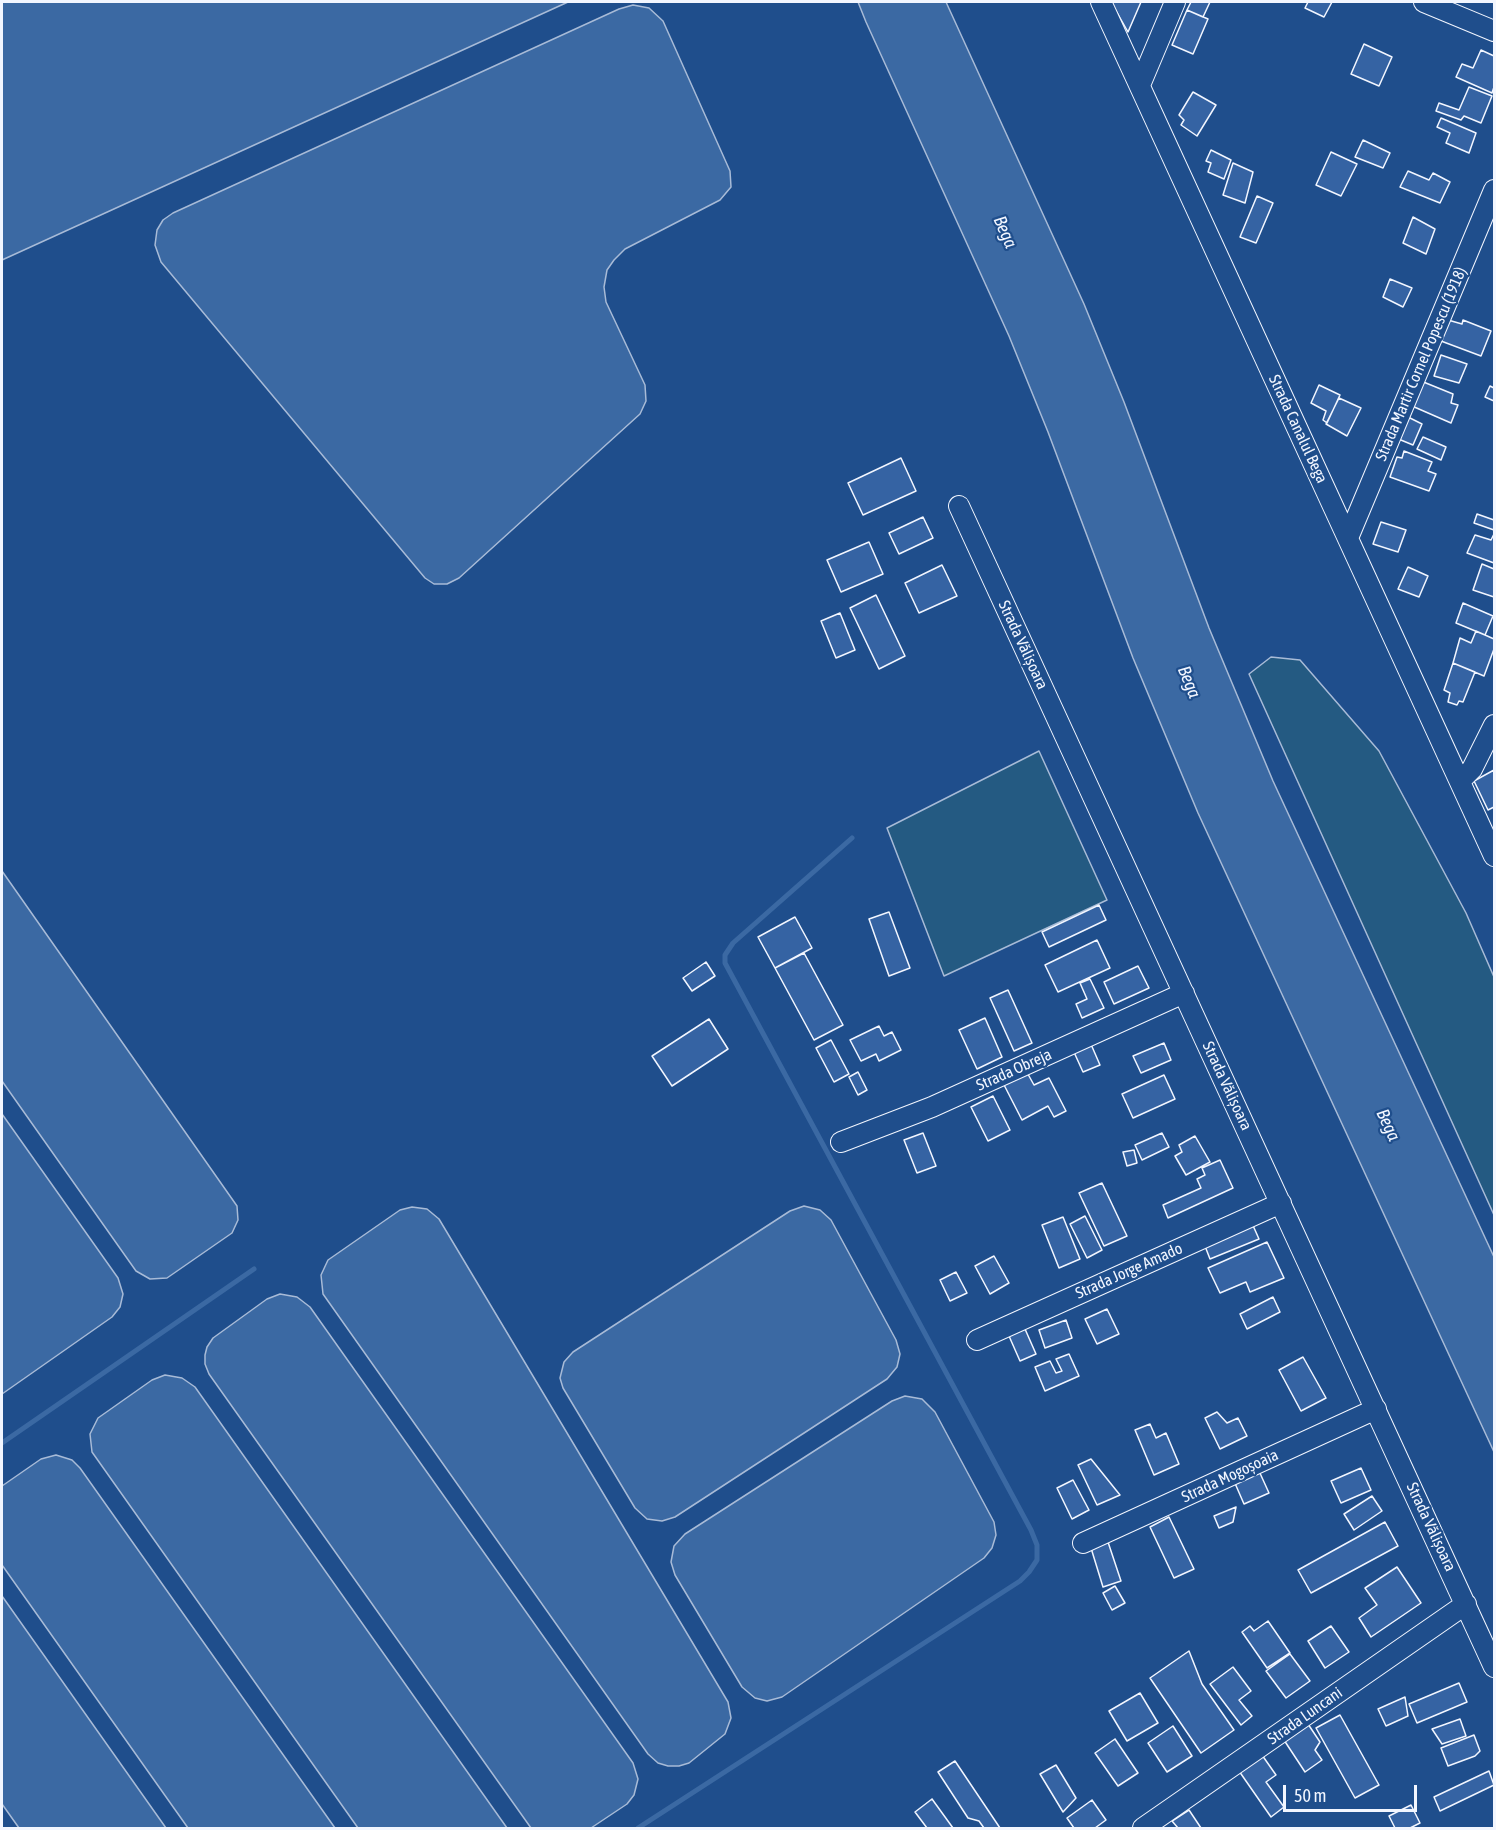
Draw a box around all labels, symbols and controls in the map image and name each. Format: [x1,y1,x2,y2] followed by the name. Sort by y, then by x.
[988,213,1022,251] water label: Bega
[1371,264,1471,464] street label: Strada Martir Cornel Popescu (1918)
[1264,372,1332,486] street label: Strada Canalul Bega
[994,598,1052,692] street label: Strada Vălișoara
[1173,663,1205,701] water label: Bega
[1198,1039,1256,1133] street label: Strada Vălișoara
[973,1045,1055,1095] street label: Strada Obreja
[1371,1106,1405,1144] water label: Bega
[1072,1239,1186,1303] street label: Strada Jorge Amado
[1179,1445,1281,1507] street label: Strada Mogoșoaia
[1402,1480,1460,1574] street label: Strada Vălișoara
[1264,1683,1346,1749] street label: Strada Luncani
[1286,1773,1420,1811] scale bar
[1294,1785,1326,1806] text: 50 m

